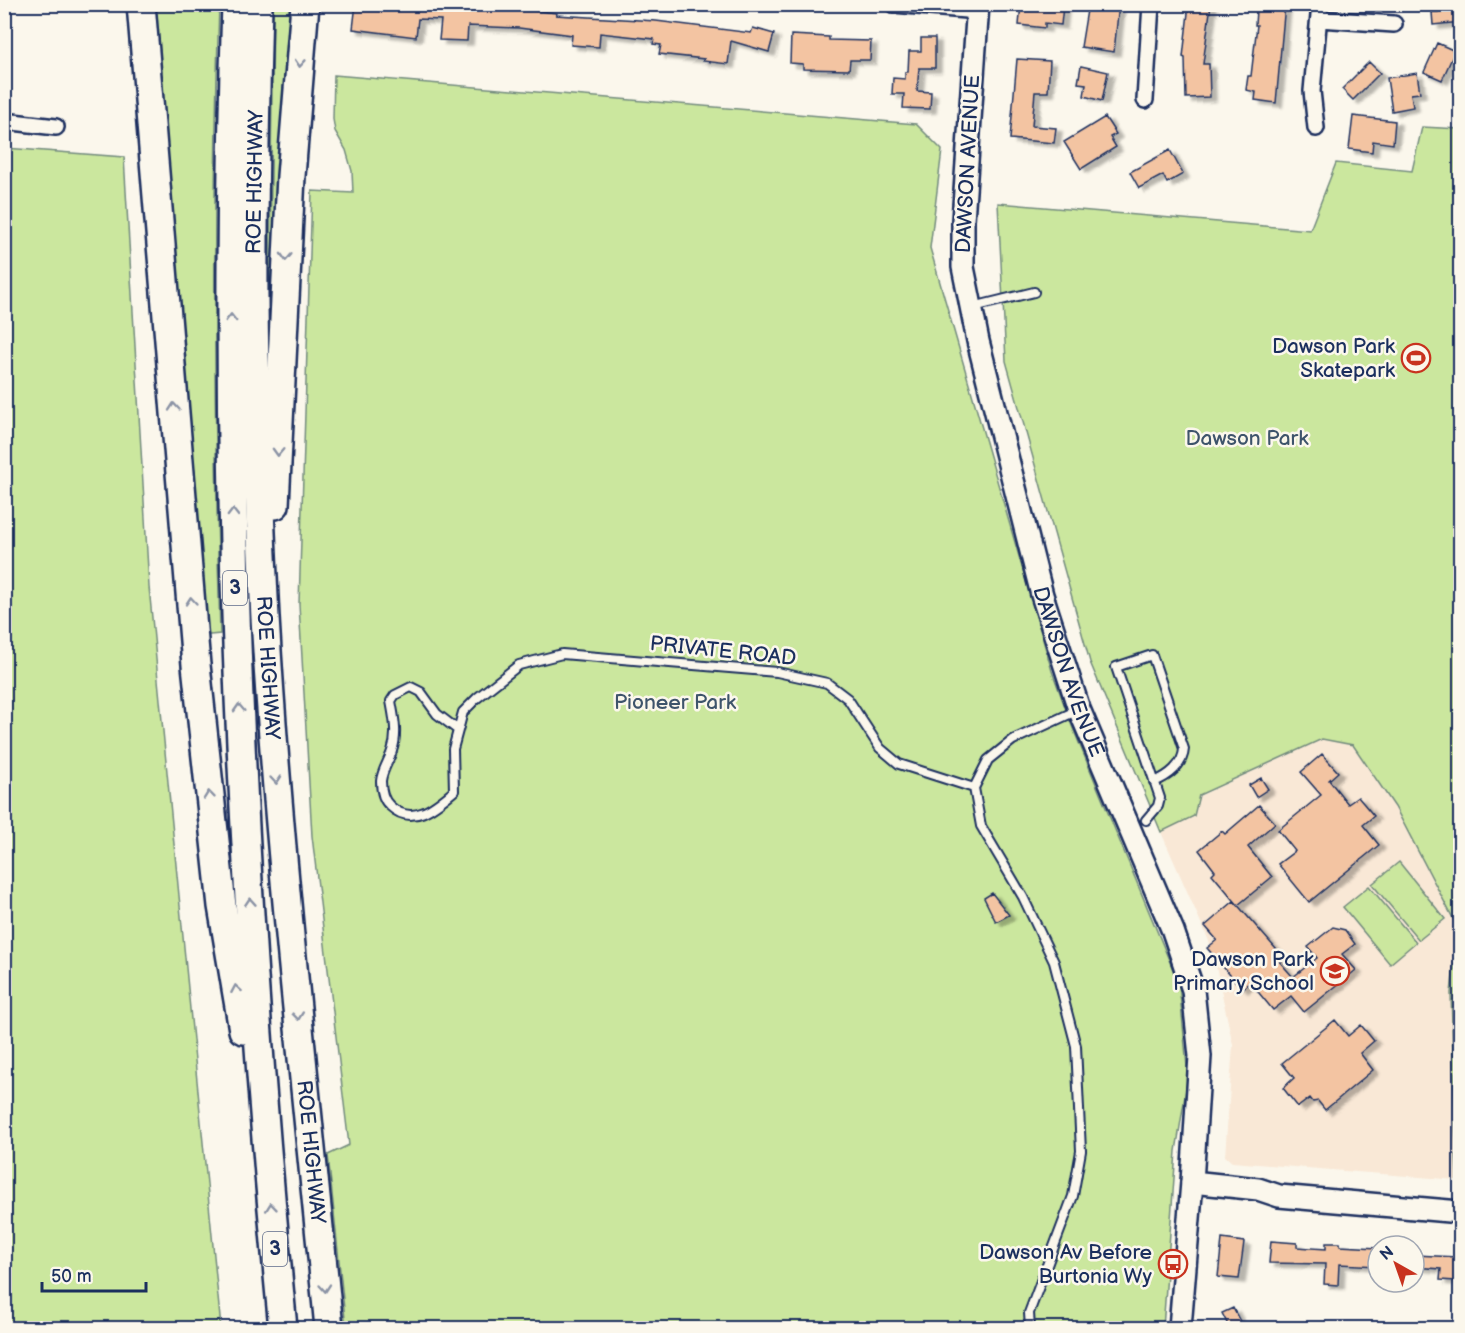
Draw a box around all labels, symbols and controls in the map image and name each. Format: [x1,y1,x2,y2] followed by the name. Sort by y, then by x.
[293,58,306,67] one-way arrow
[951,74,985,254] street label: DAWSON AVENUE
[241,109,269,254] street label: ROE HIGHWAY
[280,253,293,262] one-way arrow
[225,313,237,322] one-way arrow
[1272,334,1396,383] place label: Dawson Park Skatepark
[1400,342,1432,374] sports icon: Dawson Park Skatepark
[168,402,181,411] one-way arrow
[1186,426,1309,451] park label: Dawson Park
[272,448,285,457] one-way arrow
[227,508,240,517] one-way arrow
[223,571,247,605] road number: 3
[1028,584,1110,760] street label: DAWSON AVENUE
[251,595,286,741] street label: ROE HIGHWAY
[185,597,198,606] one-way arrow
[649,631,797,671] street label: PRIVATE ROAD
[614,690,737,715] park label: Pioneer Park
[233,703,246,712] one-way arrow
[269,776,282,785] one-way arrow
[204,791,216,800] one-way arrow
[244,898,257,907] one-way arrow
[1173,947,1315,996] place label: Dawson Park Primary School
[1319,955,1351,987] school or university icon: Dawson Park Primary School
[230,984,243,994] one-way arrow
[291,1012,304,1021] one-way arrow
[292,1079,331,1226] street label: ROE HIGHWAY
[265,1202,278,1211] one-way arrow
[263,1232,287,1266] road number: 3
[1366,1234,1426,1294] north arrow
[979,1240,1153,1289] place label: Dawson Av Before Burtonia Wy
[1377,1243,1398,1265] text: N
[1157,1248,1189,1280] bus stop icon: Dawson Av Before Burtonia Wy
[42,1255,146,1293] scale bar
[51,1266,92,1287] text: 50 m
[318,1283,331,1292] one-way arrow

